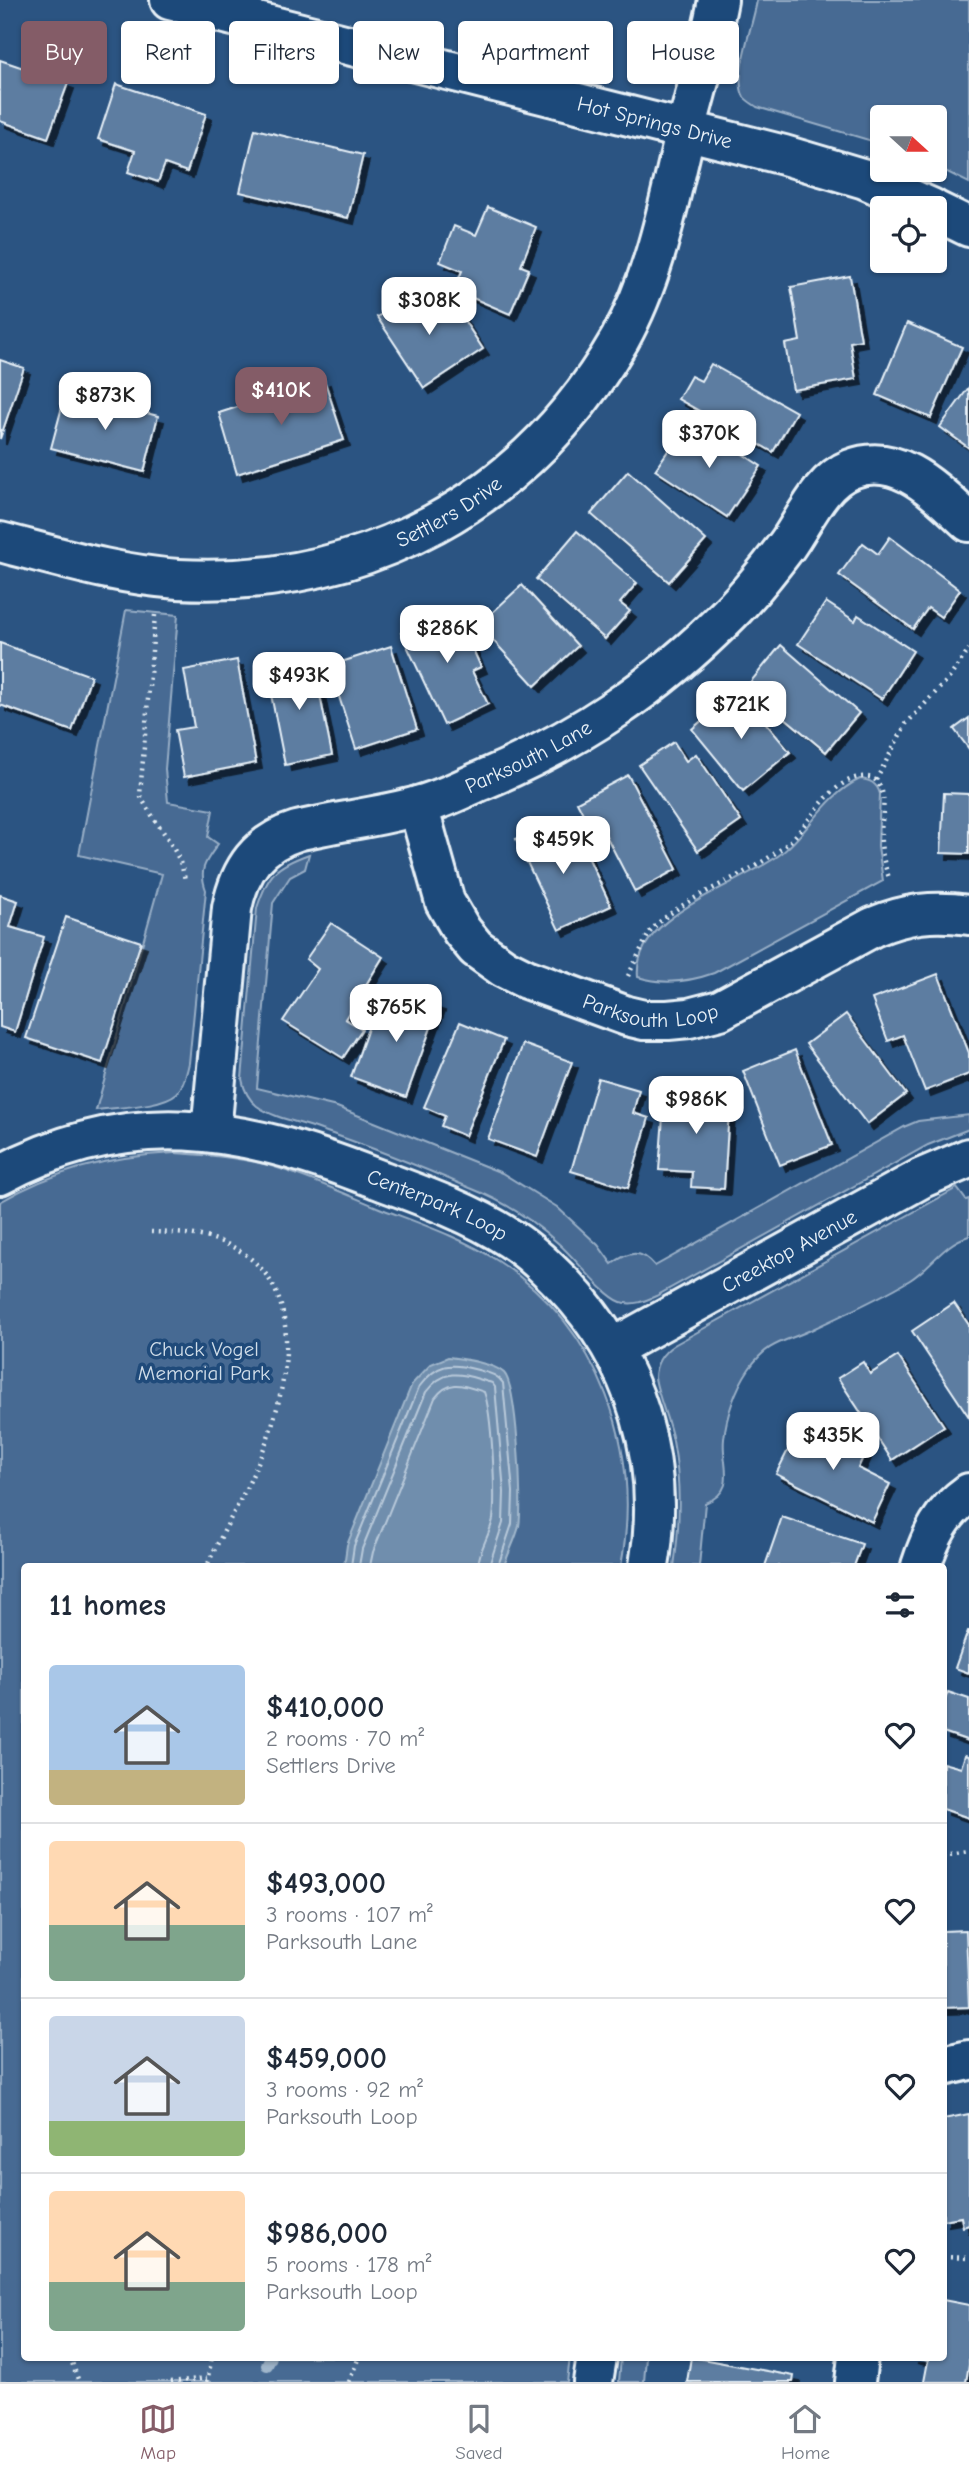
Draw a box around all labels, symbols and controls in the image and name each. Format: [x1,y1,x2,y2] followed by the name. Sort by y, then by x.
[21,21,107,84] chip: Buy
[121,21,215,84] chip: Rent
[229,21,339,84] chip: Filters
[353,21,444,84] chip: New
[458,21,613,84] chip: Apartment
[627,21,739,84] chip: House
[575,91,735,153] street label: Hot Springs Drive
[870,105,947,182] north arrow
[870,105,947,273] map controls
[870,196,947,273] button: locate
[380,278,478,337] pin: $308K
[397,286,461,313] text: $308K
[232,368,330,427] pin: $410K
[56,372,154,432] pin: $873K
[251,376,311,403] text: $410K
[75,381,135,408] text: $873K
[660,410,758,470] pin: $370K
[678,419,740,446] text: $370K
[393,471,506,552] street label: Settlers Drive
[398,606,496,665] pin: $286K
[416,614,478,641] text: $286K
[250,652,348,712] pin: $493K
[269,661,329,688] text: $493K
[692,682,790,741] pin: $721K
[712,690,770,717] text: $721K
[461,715,596,798] street label: Parksouth Lane
[514,816,612,876] pin: $459K
[532,825,594,852] text: $459K
[347,984,445,1044] pin: $765K
[579,989,721,1032] street label: Parksouth Loop
[366,993,426,1020] text: $765K
[647,1076,745,1136] pin: $986K
[665,1085,727,1112] text: $986K
[364,1164,512,1246] street label: Centerpark Loop
[717,1204,861,1298] street label: Creektop Avenue
[138,1337,270,1385] park label: Chuck Vogel Memorial Park
[784,1412,882,1472] pin: $435K
[802,1421,864,1448] text: $435K
[881,1586,919,1624] icon: filters
[49,1588,166,1623] text: 11 homes
[266,1690,384,1725] text: $410,000
[105,1693,189,1777] icon: home
[881,1716,919,1754] icon: heart
[266,1725,424,1752] text: 2 rooms · 70 m²
[266,1752,396,1779] text: Settlers Drive
[266,1866,386,1901] text: $493,000
[105,1869,189,1953] icon: home
[881,1892,919,1930] icon: heart
[266,1901,433,1928] text: 3 rooms · 107 m²
[266,1928,417,1955] text: Parksouth Lane
[266,2041,387,2076] text: $459,000
[105,2044,189,2128] icon: home
[881,2067,919,2105] icon: heart
[266,2076,423,2103] text: 3 rooms · 92 m²
[266,2103,418,2130] text: Parksouth Loop
[266,2216,388,2251] text: $986,000
[105,2219,189,2303] icon: home
[881,2242,919,2280] icon: heart
[266,2251,431,2278] text: 5 rooms · 178 m²
[266,2278,418,2305] text: Parksouth Loop
[139,2400,177,2464] tab: Map
[455,2400,503,2464] tab: Saved
[781,2400,830,2464] tab: Home

